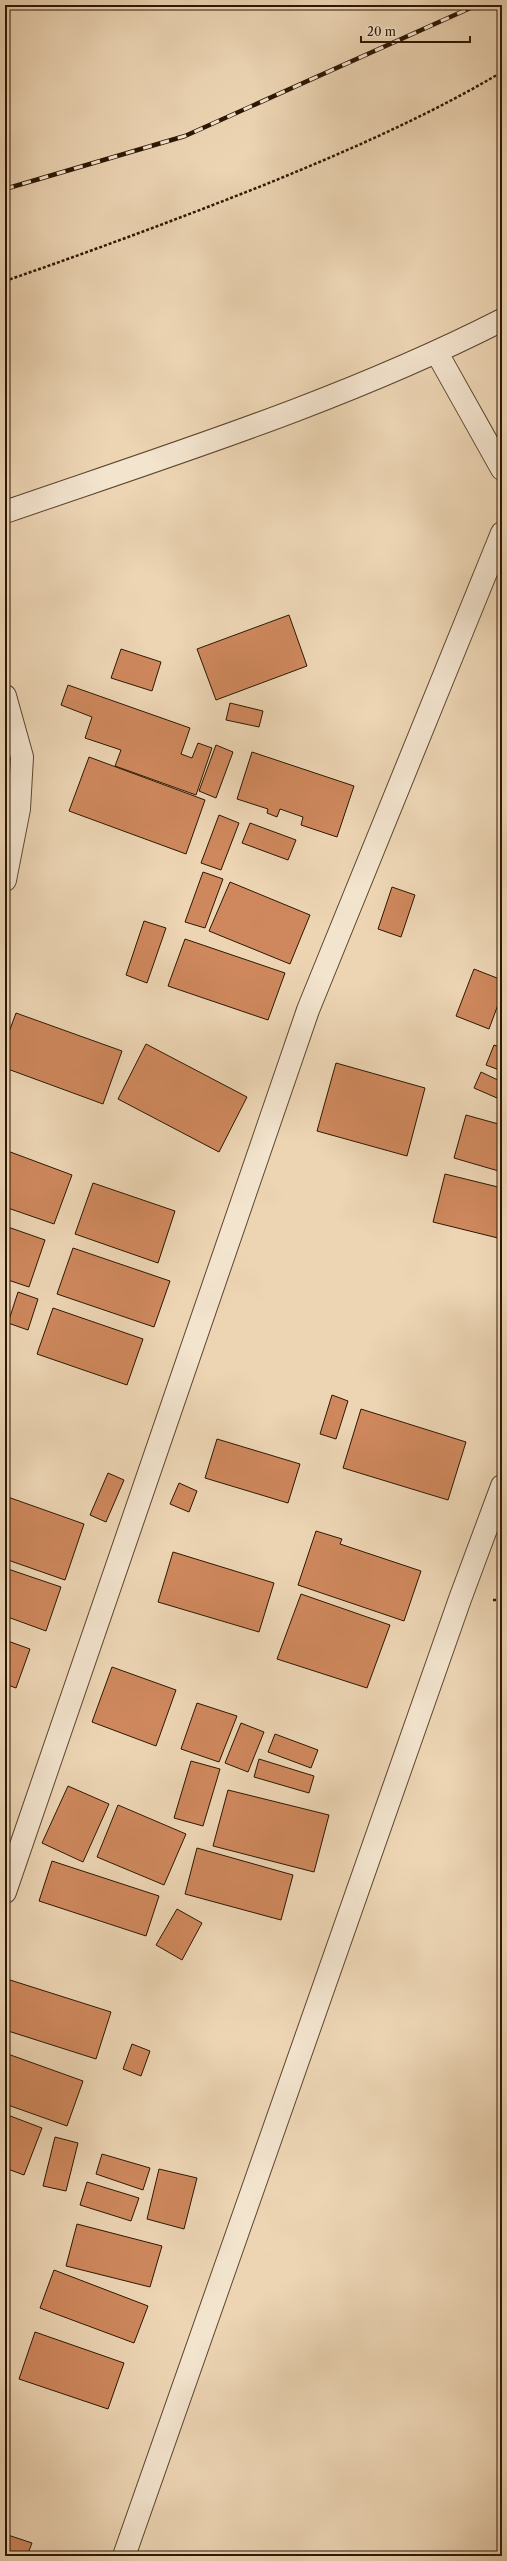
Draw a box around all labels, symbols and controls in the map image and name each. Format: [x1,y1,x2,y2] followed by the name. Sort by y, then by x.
[361,18,470,44] scale bar
[367,24,396,39] text: 20 m

